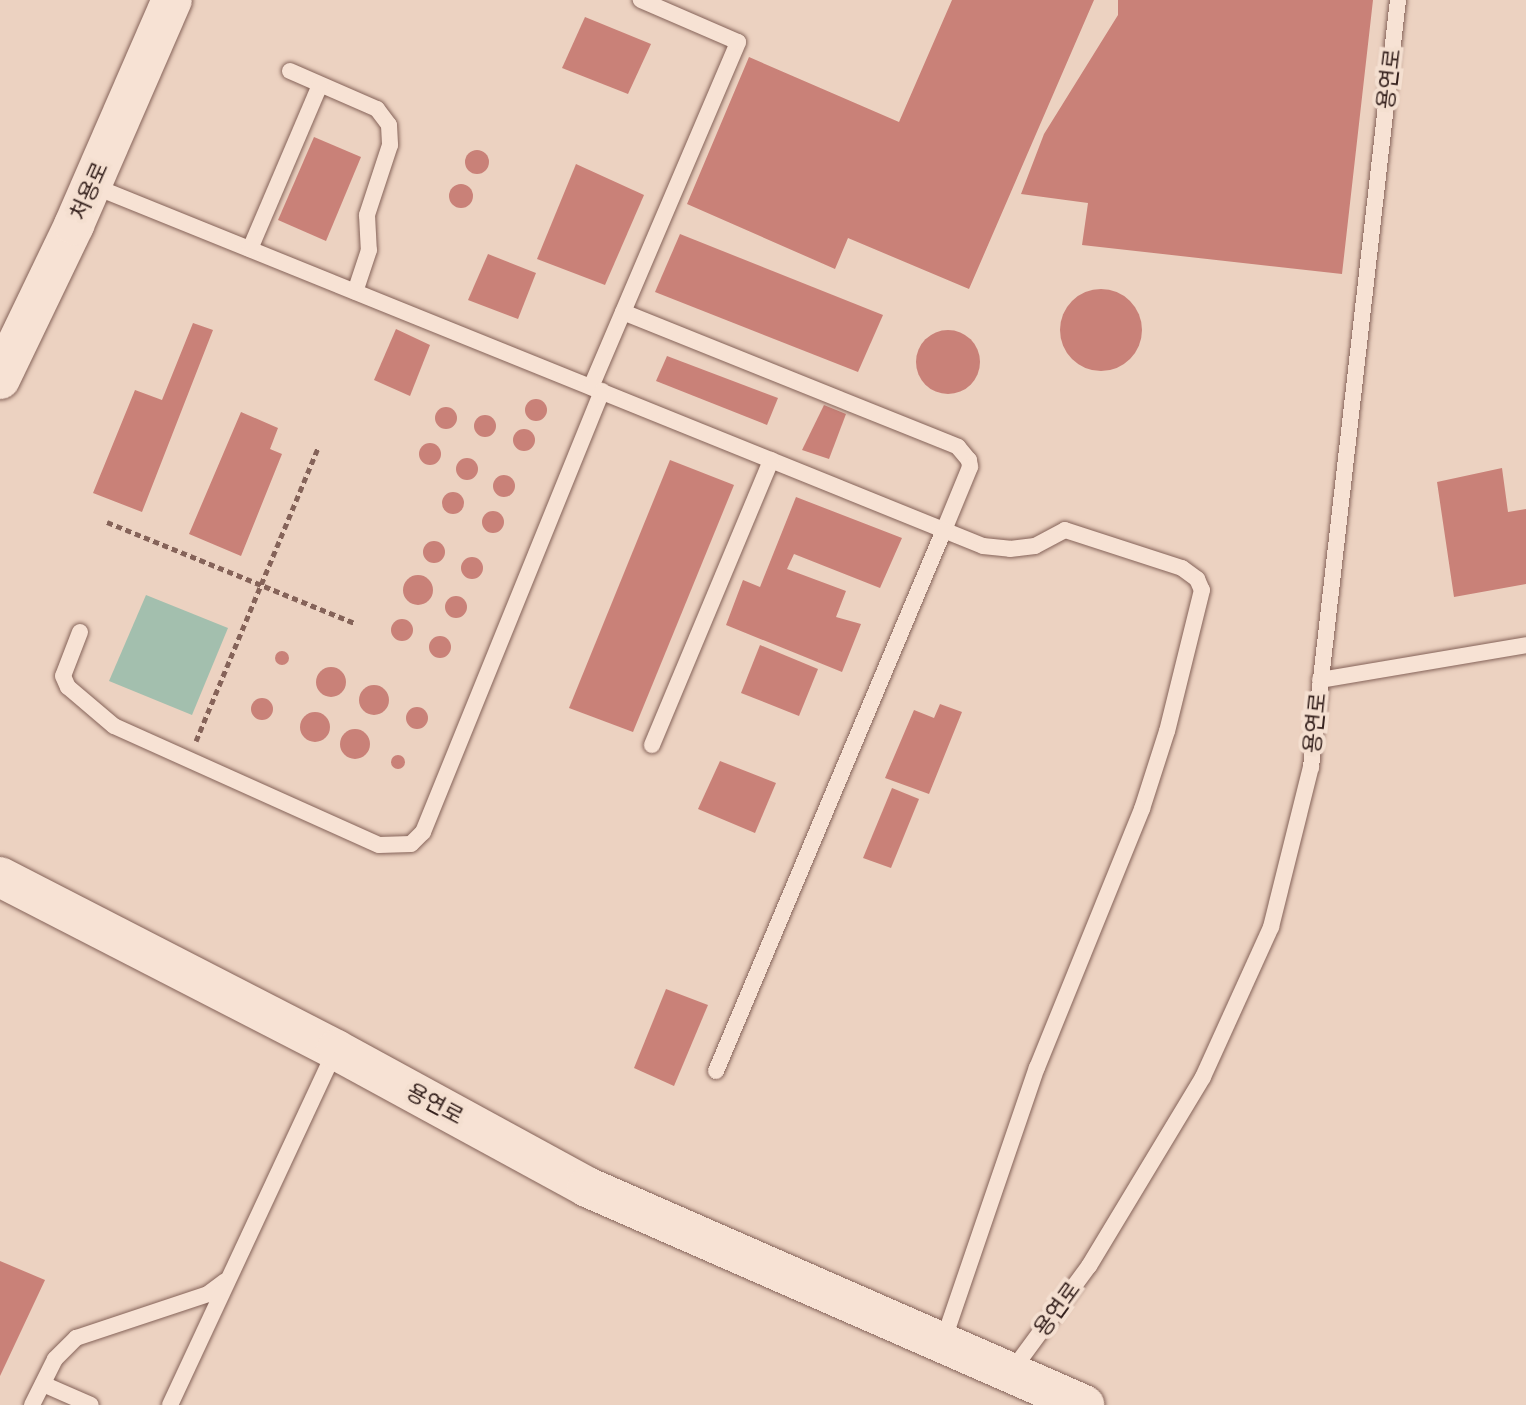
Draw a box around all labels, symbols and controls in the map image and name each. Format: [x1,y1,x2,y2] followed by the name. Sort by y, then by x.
[1372,47,1406,111] street label: 용연로
[65,158,113,224] street label: 처용로
[1299,691,1331,755] street label: 용연로
[402,1078,468,1130] street label: 용연로
[1028,1277,1086,1341] street label: 용연로

